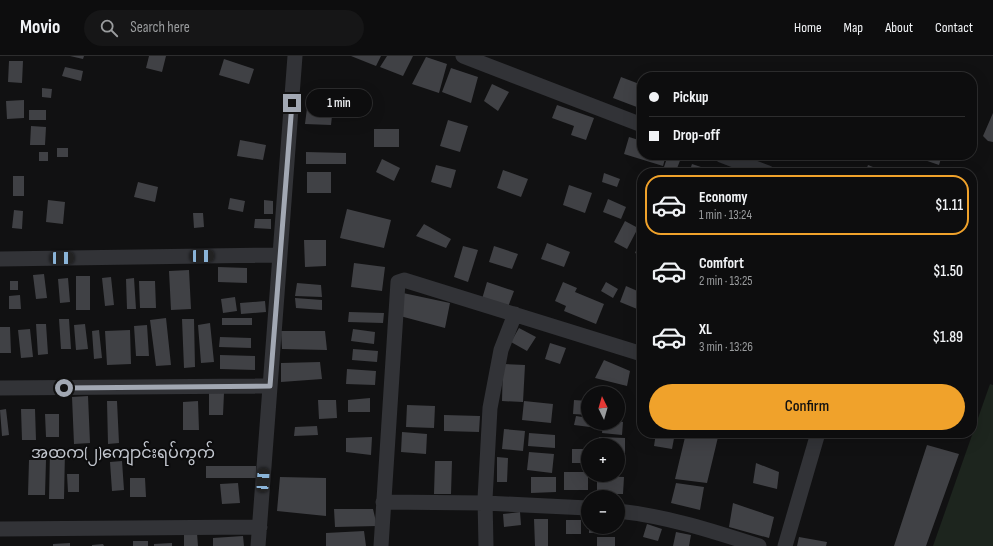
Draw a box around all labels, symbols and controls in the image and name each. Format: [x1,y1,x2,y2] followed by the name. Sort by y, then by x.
[84,10,364,46] search box
[20,16,60,39] text: Movio
[98,17,120,39] icon: search
[130,18,190,37] text: Search here
[794,19,822,36] text: Home
[844,19,863,36] text: Map
[885,19,913,36] text: About
[935,19,973,36] text: Contact
[673,88,709,107] text: Pickup
[306,89,372,117] callout: 1 min
[283,94,301,112] route end
[327,95,351,111] text: 1 min
[673,126,720,145] text: Drop-off
[651,187,687,223] icon: car
[699,188,748,207] text: Economy
[935,196,963,215] text: $1.11
[699,207,752,223] text: 1 min · 13:24
[190,250,214,262] car
[50,252,74,264] car
[651,253,687,289] icon: car
[699,254,744,273] text: Comfort
[933,262,963,281] text: $1.50
[699,273,753,289] text: 2 min · 13:25
[651,319,687,355] icon: car
[699,320,712,339] text: XL
[932,328,963,347] text: $1.89
[699,339,753,355] text: 3 min · 13:26
[55,379,73,397] route start
[649,384,965,430] button: Confirm
[581,386,625,430] north arrow
[581,386,625,534] map controls
[581,438,625,482] button: +
[31,441,215,466] district label: အထက(၂)ကျောင်းရပ်ကွက်
[256,468,270,492] car
[581,490,625,534] button: −

